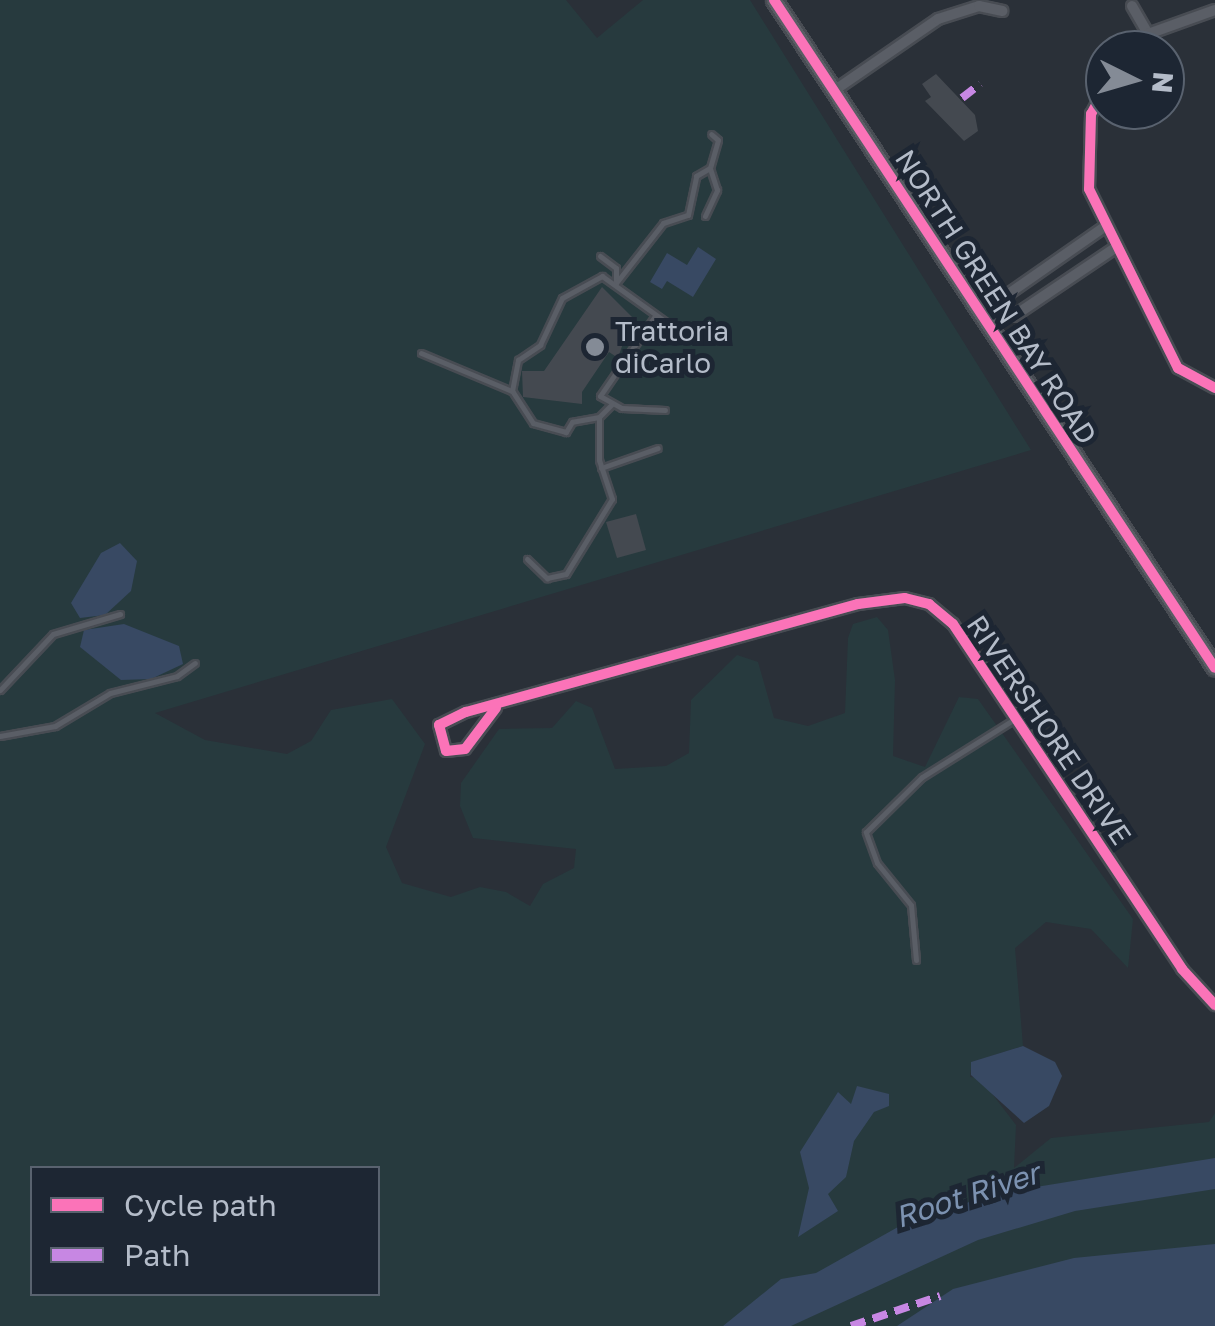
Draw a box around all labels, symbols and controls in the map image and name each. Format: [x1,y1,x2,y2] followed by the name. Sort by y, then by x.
[1085,30,1185,130] north arrow
[1146,70,1181,95] text: N
[888,143,1104,451] street label: NORTH GREEN BAY ROAD
[615,314,729,380] place label: Trattoria diCarlo
[584,336,606,358] marker: Trattoria diCarlo
[960,609,1138,851] street label: RIVERSHORE DRIVE
[890,1155,1044,1235] water label: Root River
[30,1166,380,1296] legend
[124,1187,277,1223] text: Cycle path
[124,1237,190,1273] text: Path

